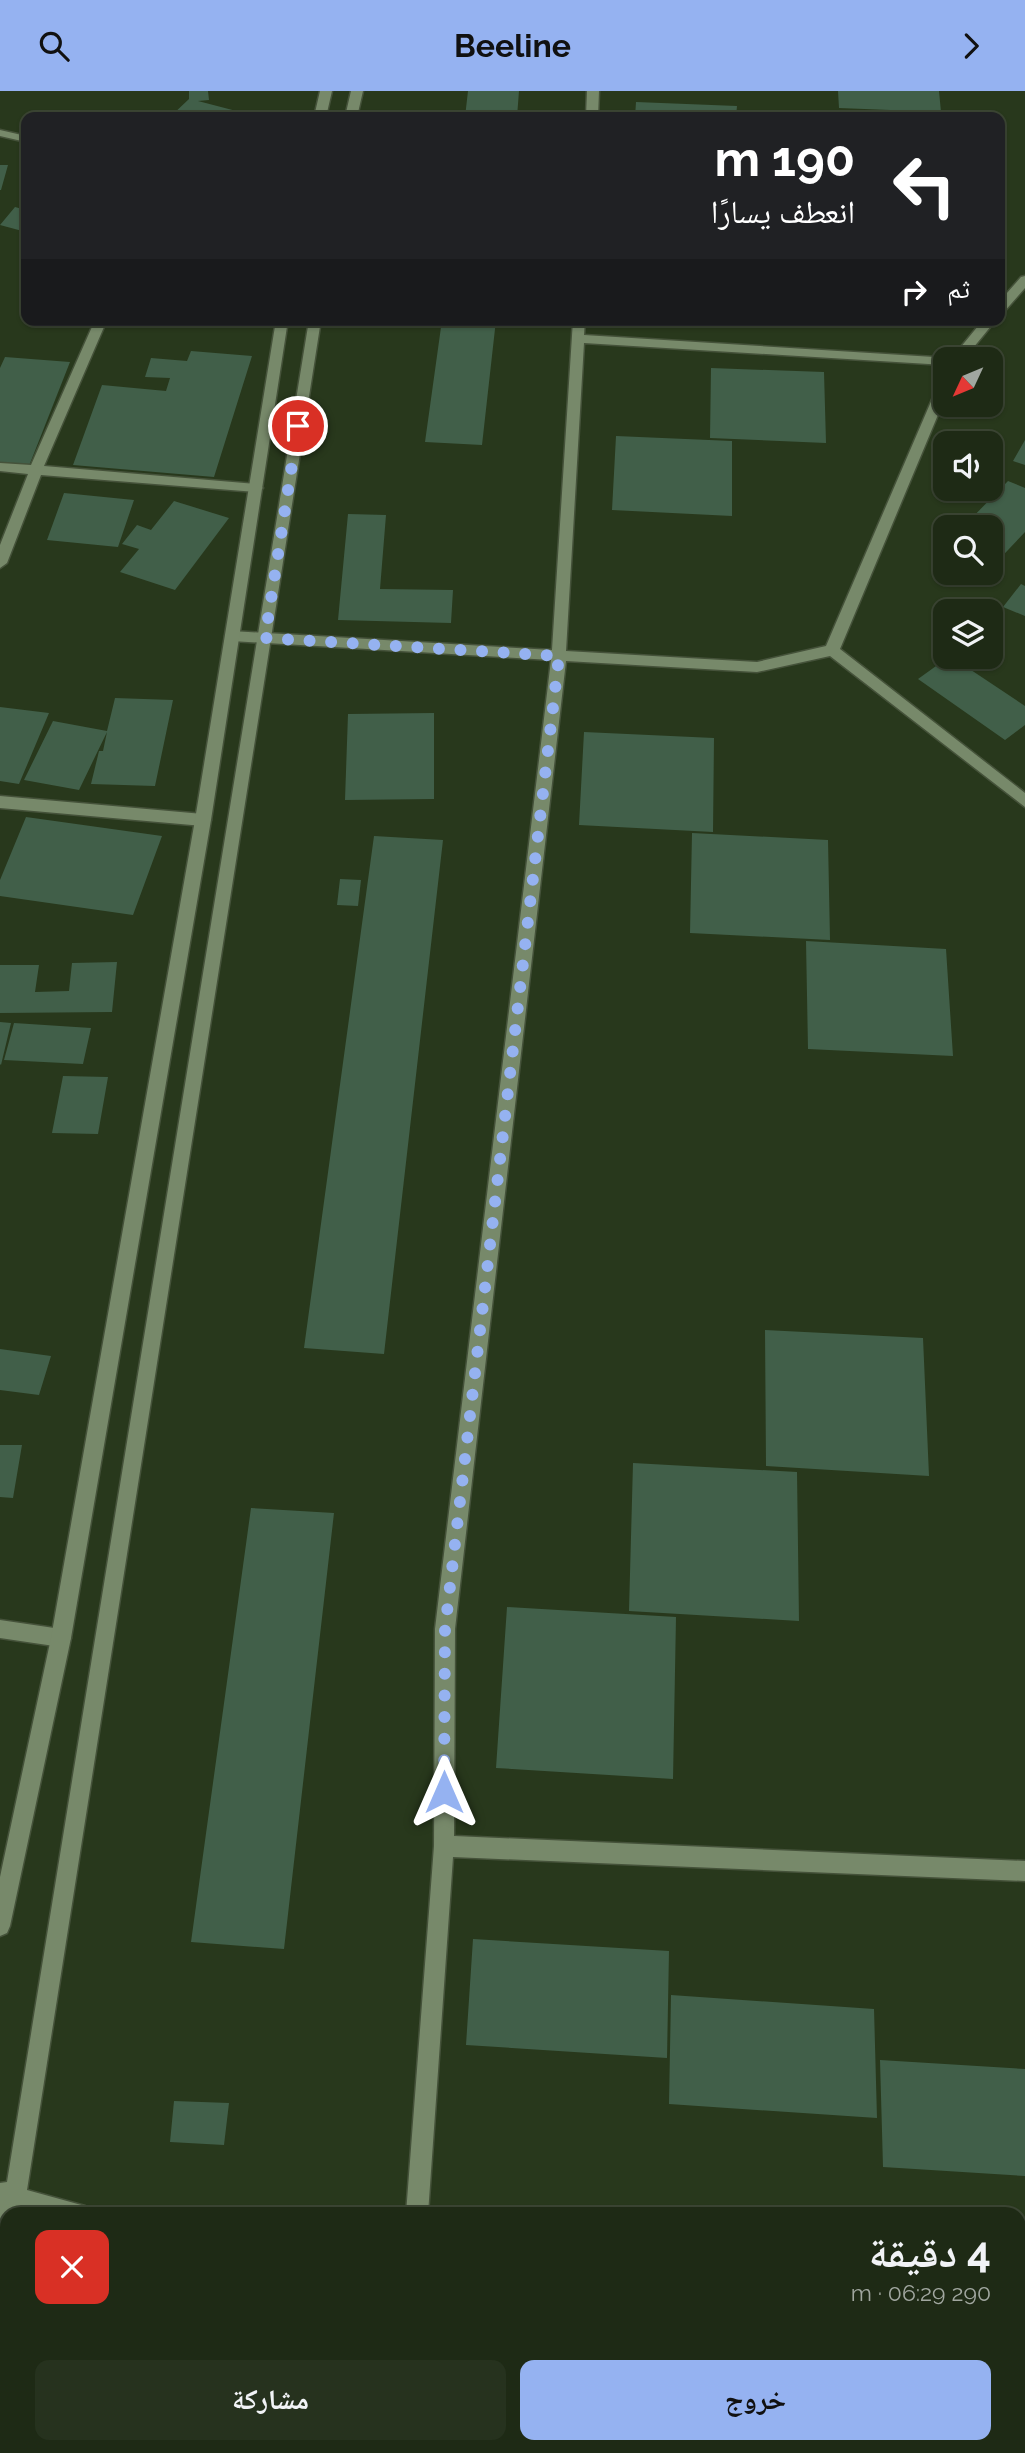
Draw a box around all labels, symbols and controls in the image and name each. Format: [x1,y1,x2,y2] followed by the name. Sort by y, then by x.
[35,27,73,65] icon: search
[454,27,571,64] text: Beeline
[952,27,990,65] icon: forward
[714,130,855,187] text: 190 m
[879,140,970,231] icon: left
[711,193,855,230] text: انعطف يسارًا
[895,273,933,311] icon: right
[947,274,970,304] text: ثم
[933,347,1003,417] north arrow
[933,347,1003,669] map controls
[268,396,328,456] pin
[279,407,317,445] icon: arrive
[933,431,1003,501] button: sound
[933,515,1003,585] button: search
[933,599,1003,669] button: layers
[407,1755,481,1829] position arrow
[869,2228,991,2277] text: 4 دقيقة
[35,2230,109,2304] button: close
[851,2279,991,2306] text: 290 m · 06:29
[35,2360,506,2440] button: مشاركة
[520,2360,991,2440] button: خروج

